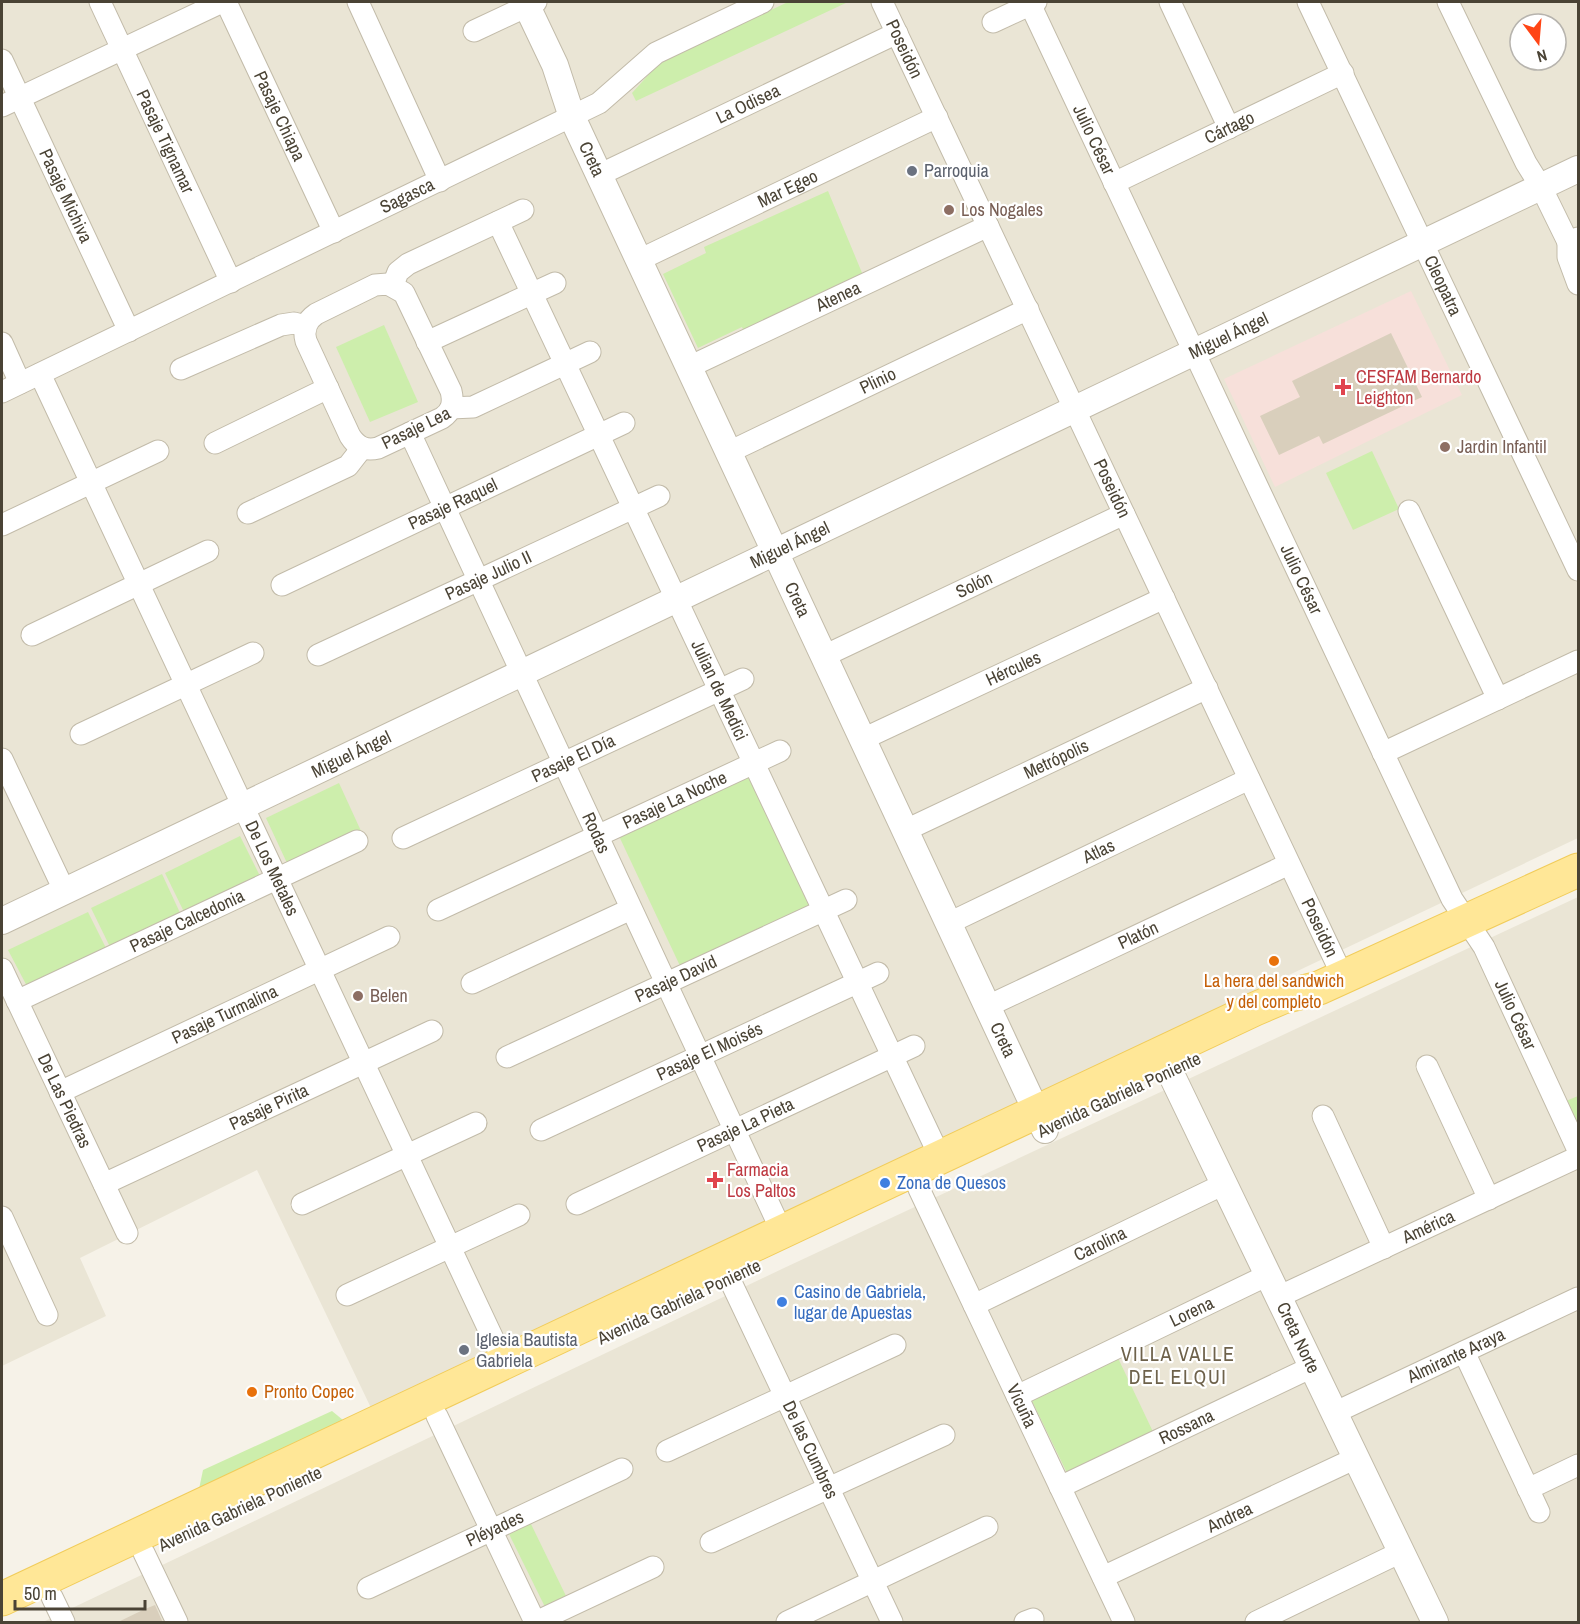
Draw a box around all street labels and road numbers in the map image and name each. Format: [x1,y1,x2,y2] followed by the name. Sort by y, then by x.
[880,15,929,82] street label: Poseidón
[248,67,312,165] street label: Pasaje Chiapa
[712,78,784,130] street label: La Odisea
[131,85,201,197] street label: Pasaje Tignamar
[1067,100,1122,179] street label: Julio César
[1200,104,1258,150] street label: Cártago
[573,137,611,181] street label: Creta
[33,145,99,247] street label: Pasaje Michiva
[753,163,822,213] street label: Mar Egeo
[375,172,438,219] street label: Sagasca
[1418,251,1468,320] street label: Cleopatra
[811,275,865,318] street label: Atenea
[1184,306,1272,365] street label: Miguel Ángel
[855,361,900,400] street label: Plinio
[377,400,454,455] street label: Pasaje Lea
[1088,455,1137,522] street label: Poseidón
[404,472,501,536] street label: Pasaje Raquel
[746,515,834,574] street label: Miguel Ángel
[1274,540,1329,618] street label: Julio César
[441,544,536,606] street label: Pasaje Julio II
[951,565,996,604] street label: Solón
[779,578,817,621] street label: Creta
[685,636,754,744] street label: Julian de Medici
[981,644,1045,692] street label: Hércules
[307,724,395,784] street label: Miguel Ángel
[527,728,619,788] street label: Pasaje El Día
[1019,733,1092,785] street label: Metrópolis
[618,764,731,835] street label: Pasaje La Noche
[576,808,617,857] street label: Rodas
[239,816,306,920] street label: De Los Metales
[1077,832,1119,870] street label: Atlas
[125,883,248,958] street label: Pasaje Calcedonia
[1296,894,1345,961] street label: Poseidón
[1114,914,1162,955] street label: Platón
[630,949,721,1008] street label: Pasaje David
[1489,976,1543,1054] street label: Julio César
[167,978,281,1050] street label: Pasaje Turmalina
[652,1016,766,1086] street label: Pasaje El Moisés
[984,1018,1022,1061] street label: Creta
[1032,1046,1205,1144] street label: Avenida Gabriela Poniente
[32,1049,98,1152] street label: De Las Piedras
[225,1077,312,1136] street label: Pasaje Pirita
[693,1091,798,1158] street label: Pasaje La Pieta
[1397,1203,1458,1250] street label: América
[1069,1220,1130,1267] street label: Carolina
[592,1253,765,1351] street label: Avenida Gabriela Poniente
[1165,1290,1218,1333] street label: Lorena
[1271,1298,1326,1377] street label: Creta Norte
[1402,1321,1509,1389] street label: Almirante Araya
[1001,1380,1043,1432] street label: Vicuña
[777,1396,845,1503] street label: De las Cumbres
[1154,1403,1218,1450] street label: Rossana
[153,1460,326,1558] street label: Avenida Gabriela Poniente
[1202,1496,1256,1539] street label: Andrea
[462,1504,527,1552] street label: Pléyades

